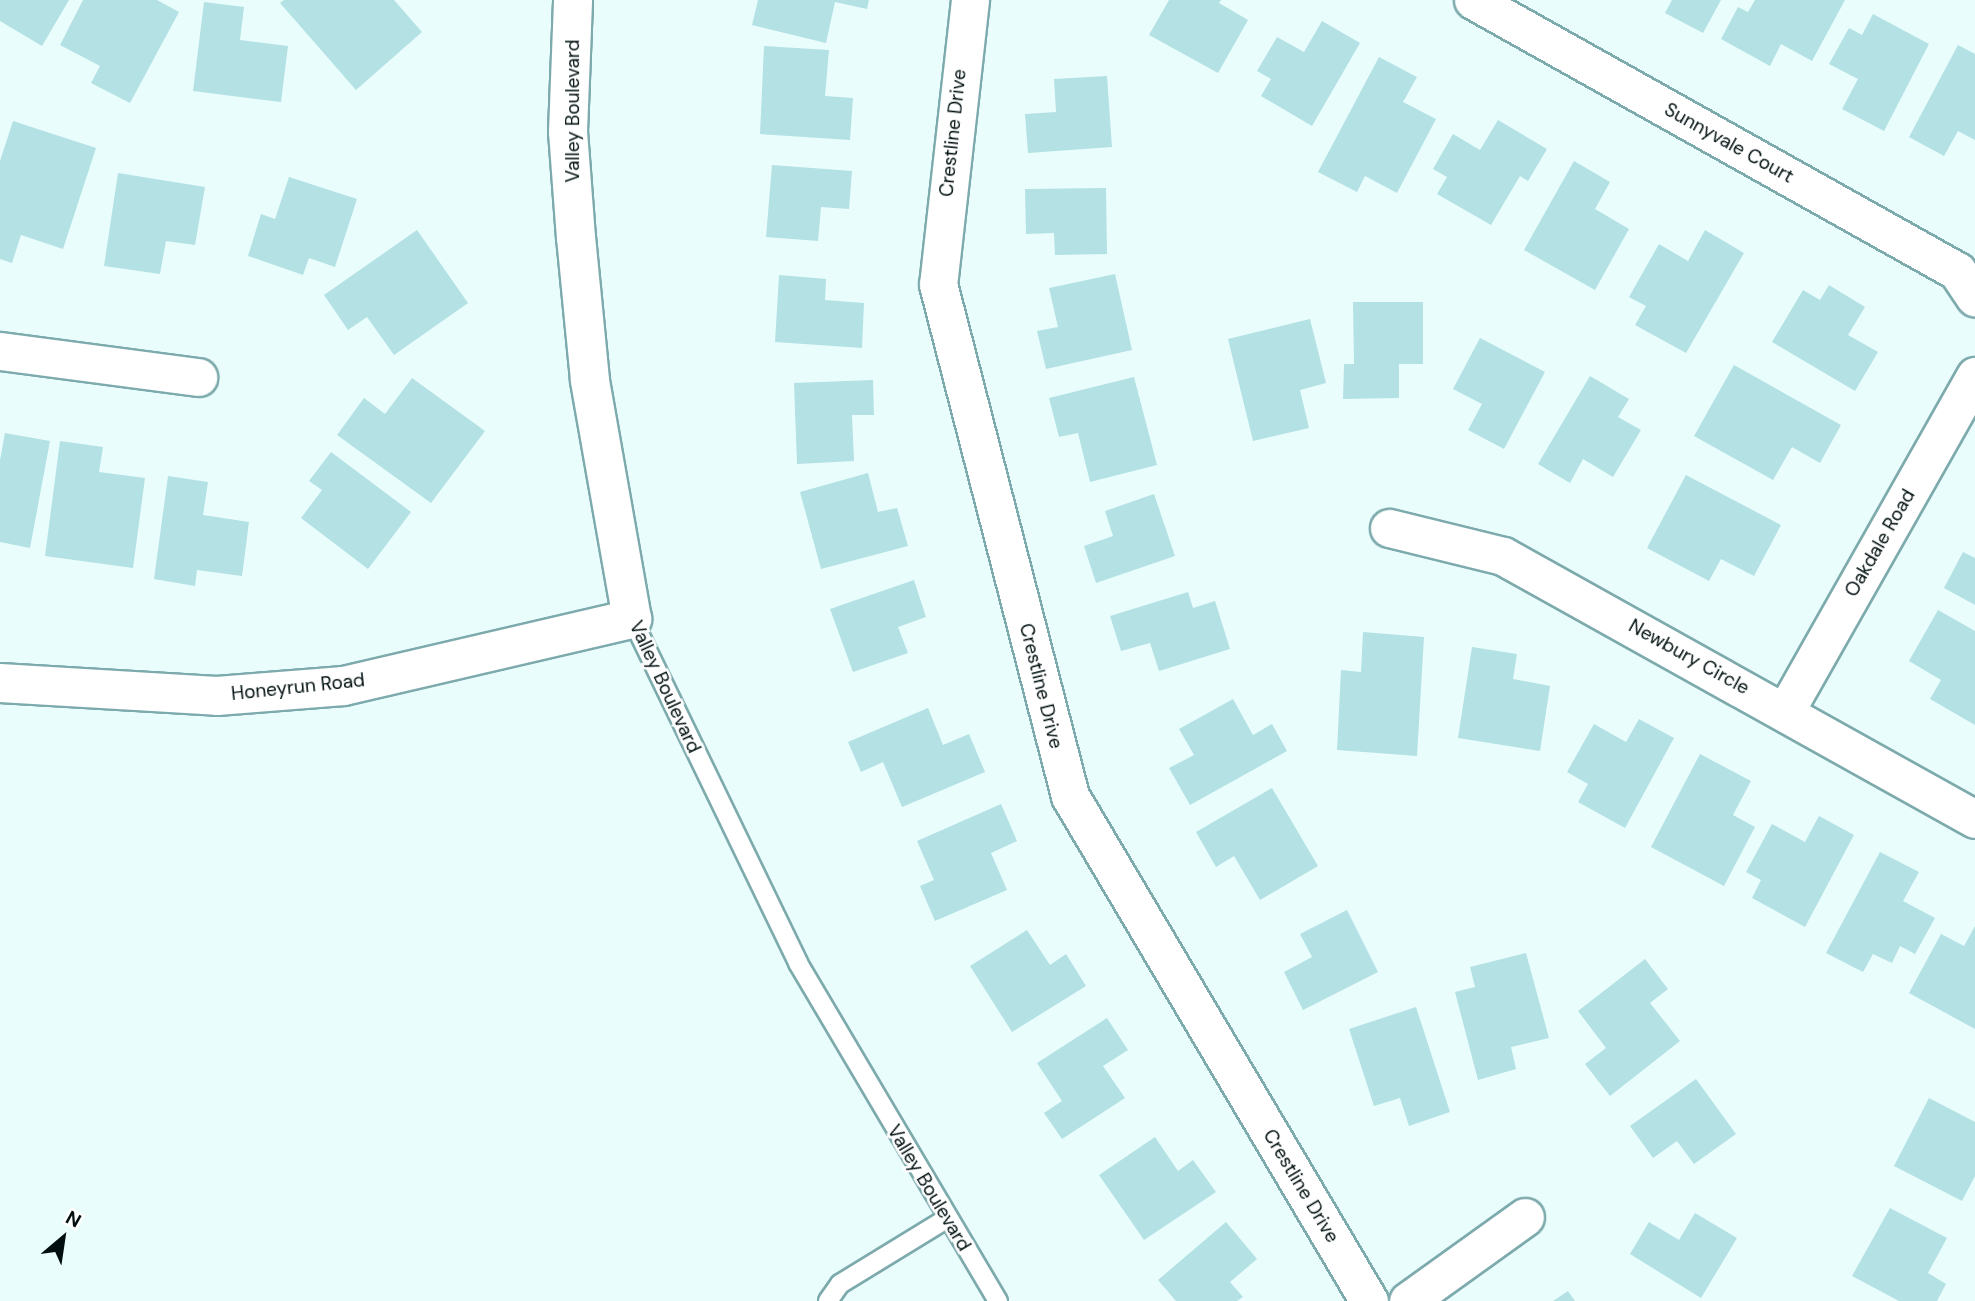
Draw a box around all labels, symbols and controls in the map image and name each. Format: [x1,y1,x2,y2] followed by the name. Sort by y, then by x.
[562,39,584,183] street label: Valley Boulevard
[935,68,971,198] street label: Crestline Drive
[1660,98,1798,188] street label: Sunnyvale Court
[1840,485,1920,601] street label: Oakdale Road
[1625,614,1753,700] street label: Newbury Circle
[624,617,706,757] street label: Valley Boulevard
[1014,621,1068,751] street label: Crestline Drive
[230,669,366,705] street label: Honeyrun Road
[882,1121,976,1255] street label: Valley Boulevard
[1258,1125,1344,1247] street label: Crestline Drive
[28,1203,98,1273] north arrow
[61,1205,86,1233] text: N

